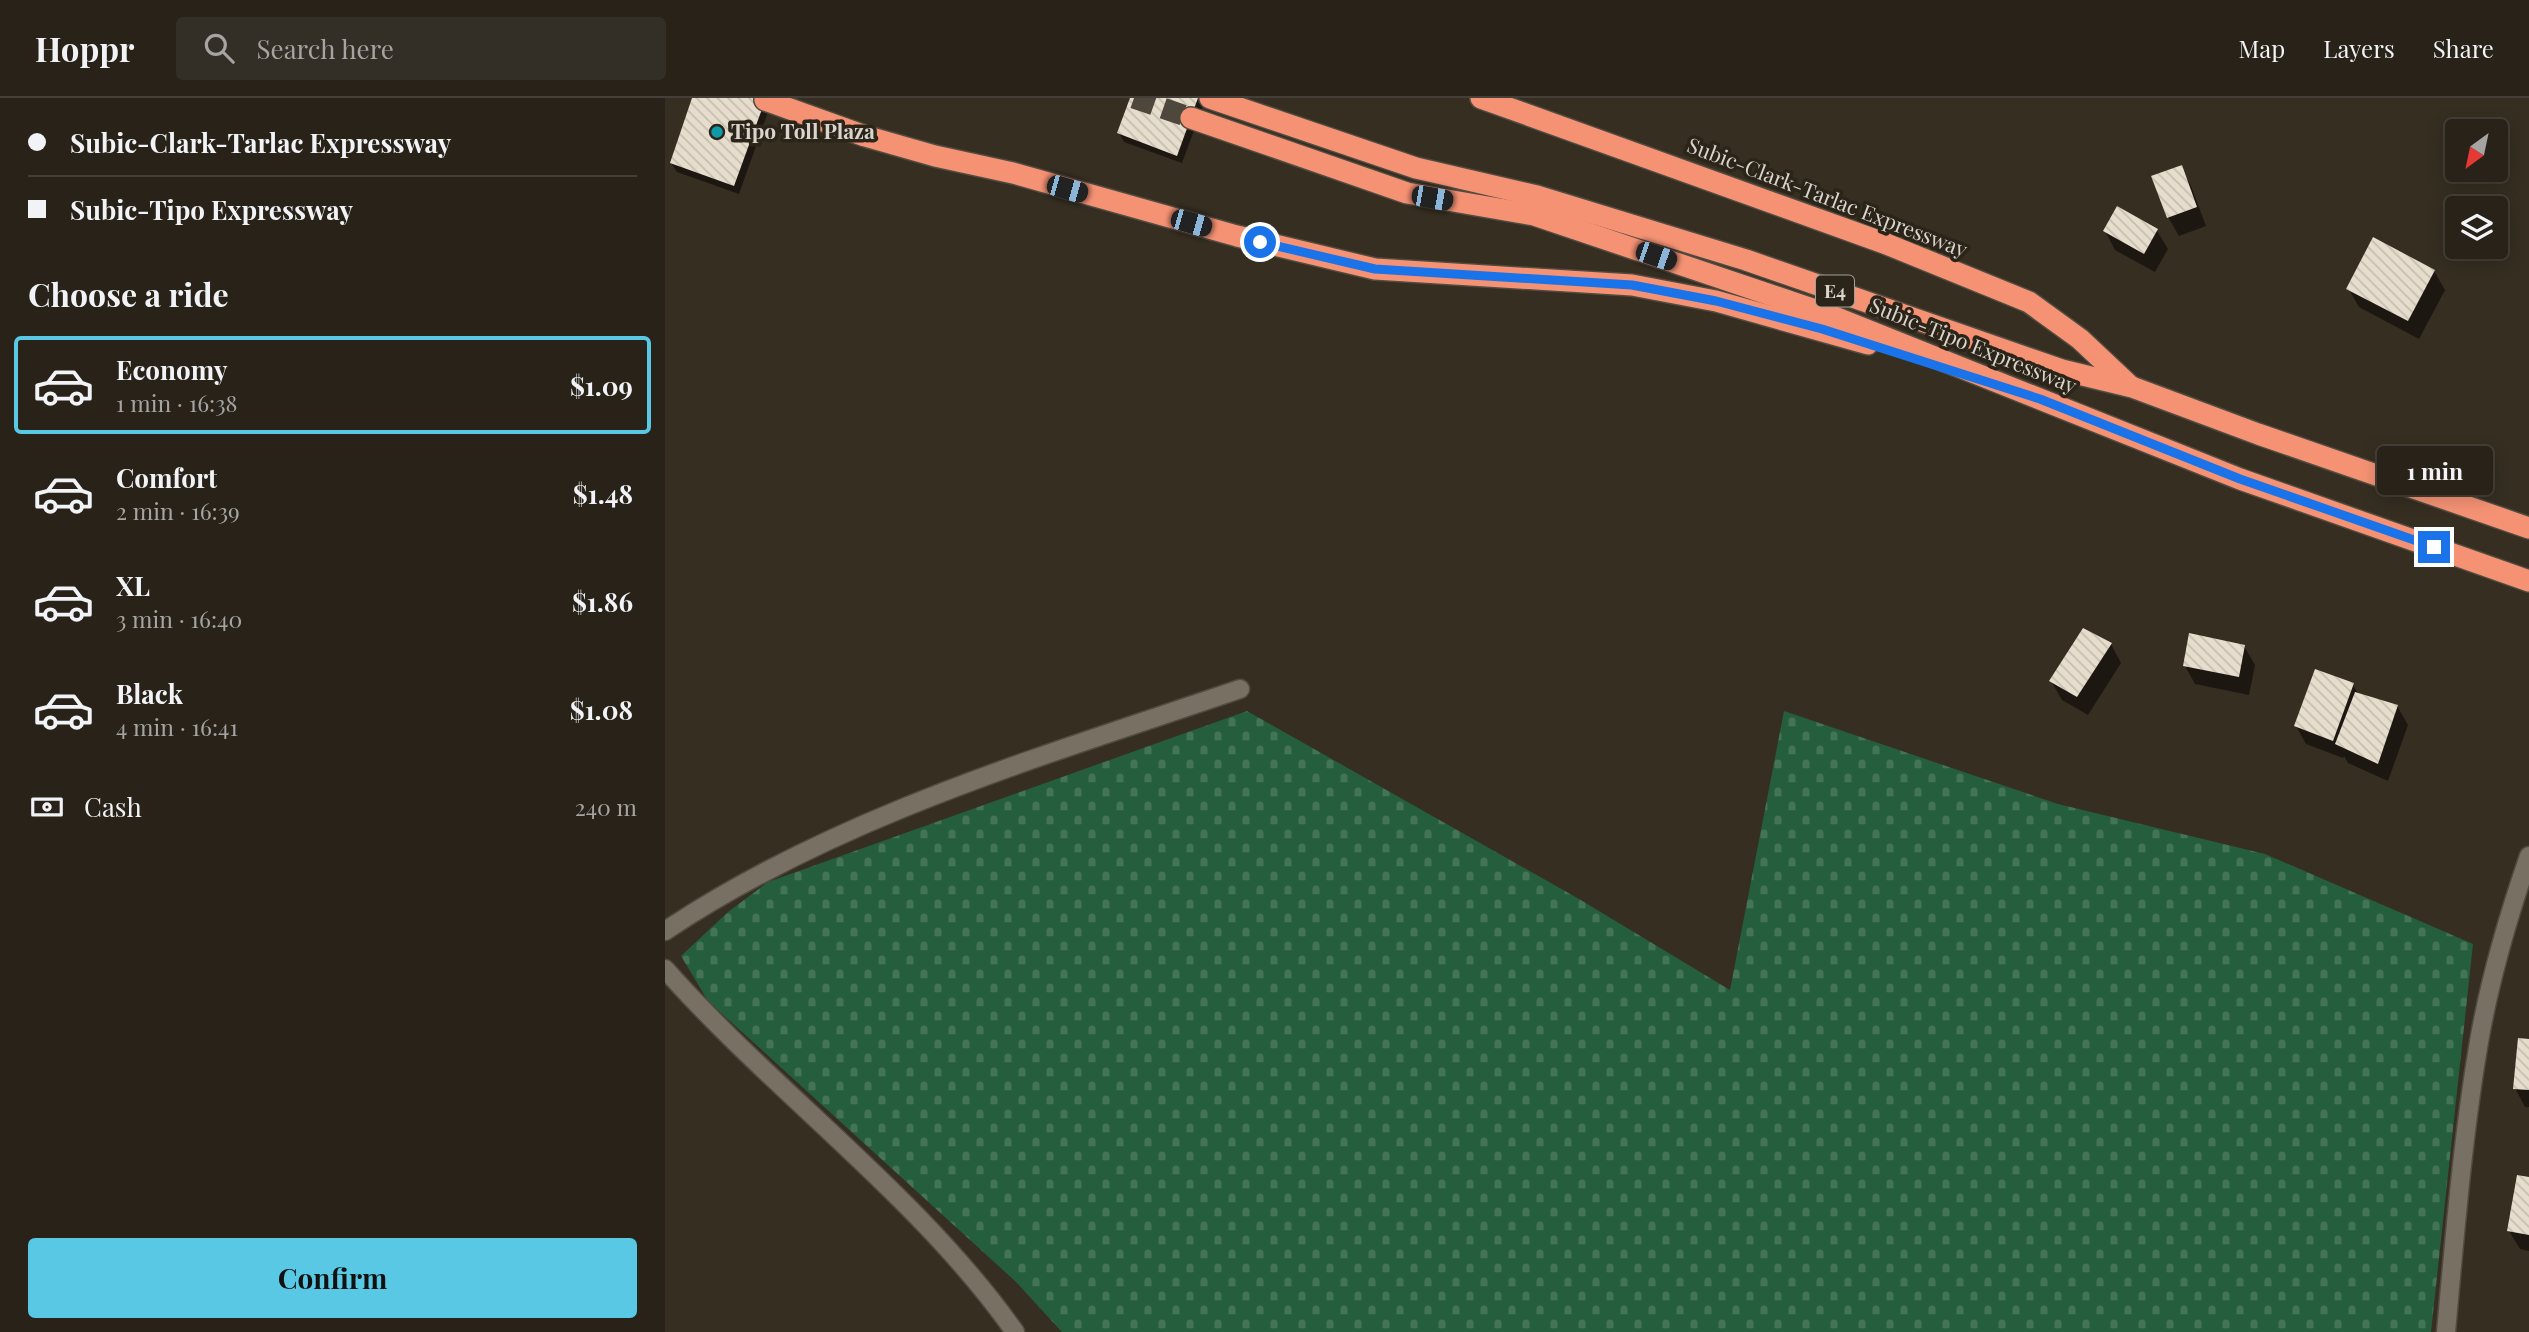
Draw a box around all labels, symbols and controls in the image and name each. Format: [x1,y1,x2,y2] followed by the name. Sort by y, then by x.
[176,17,666,80] search box
[35,26,134,70] text: Hoppr
[200,29,238,67] icon: search
[256,31,394,66] text: Search here
[2239,32,2285,64] text: Map
[2323,32,2395,64] text: Layers
[2433,32,2494,64] text: Share
[731,116,875,144] place label: Tipo Toll Plaza
[2445,119,2508,182] north arrow
[2445,119,2508,259] map controls
[709,124,725,140] marker: Tipo Toll Plaza
[70,125,451,160] text: Subic-Clark-Tarlac Expressway
[1684,130,1972,263] street label: Subic-Clark-Tarlac Expressway
[1044,173,1091,205] car
[1410,184,1455,212] car
[70,192,353,227] text: Subic-Tipo Expressway
[2445,196,2508,259] button: layers
[1168,207,1215,239] car
[1244,226,1276,258] route start
[1633,239,1680,273] car
[28,272,229,315] text: Choose a ride
[1816,276,1854,307] road number: E4
[1866,290,2082,399] street label: Subic-Tipo Expressway
[116,352,227,387] text: Economy
[32,354,95,417] icon: car
[570,368,633,403] text: $1.09
[116,387,238,418] text: 1 min · 16:38
[2376,446,2492,494] callout: 1 min
[2407,455,2463,486] text: 1 min
[116,460,217,495] text: Comfort
[32,462,95,525] icon: car
[573,476,633,511] text: $1.48
[116,495,240,526] text: 2 min · 16:39
[2418,531,2450,563] route end
[116,568,150,603] text: XL
[32,570,95,633] icon: car
[572,584,633,619] text: $1.86
[116,603,242,634] text: 3 min · 16:40
[116,676,183,711] text: Black
[32,678,95,741] icon: car
[570,692,633,727] text: $1.08
[116,711,238,742] text: 4 min · 16:41
[28,788,66,826] icon: cash
[84,789,142,824] text: Cash
[575,791,637,822] text: 240 m
[28,1238,637,1318] button: Confirm

